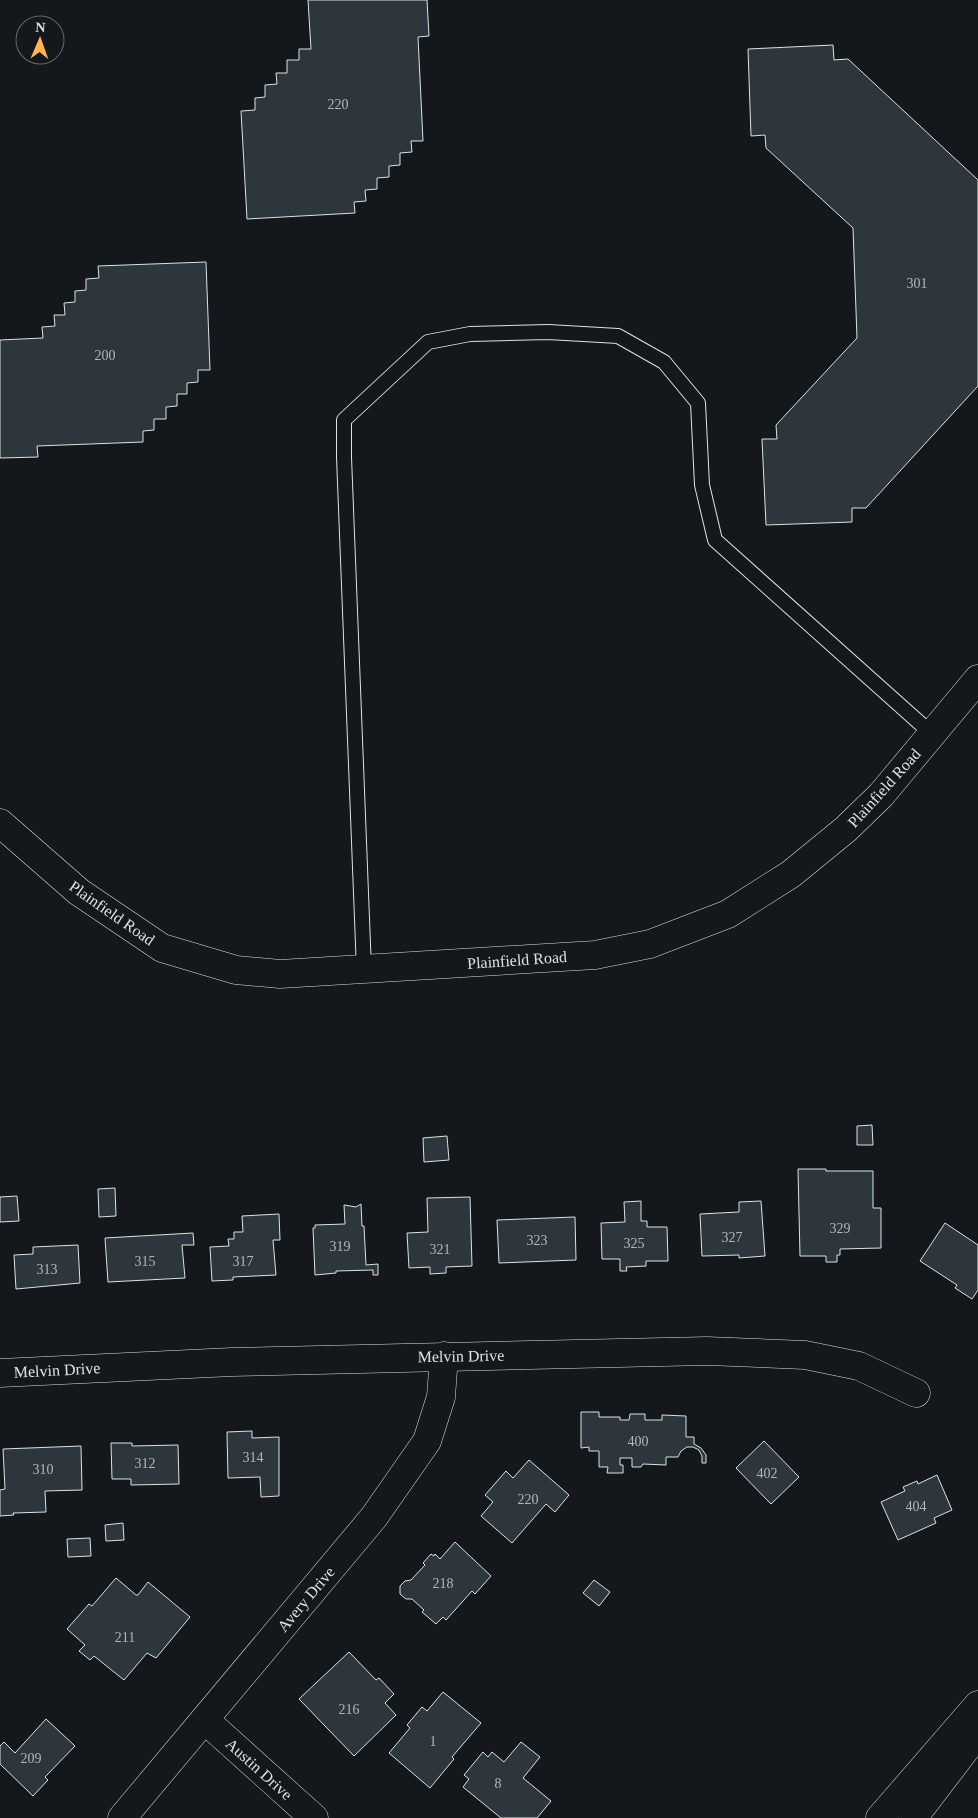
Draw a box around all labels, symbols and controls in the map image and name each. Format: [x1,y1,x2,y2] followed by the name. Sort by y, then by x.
[15,15,65,65] north arrow
[35,20,46,35] text: N
[328,97,349,112] house number: 220
[907,276,928,291] house number: 301
[95,348,116,363] house number: 200
[844,745,924,831] street label: Plainfield Road
[66,877,158,949] street label: Plainfield Road
[467,948,567,972] street label: Plainfield Road
[830,1221,851,1236] house number: 329
[722,1230,743,1245] house number: 327
[527,1233,548,1248] house number: 323
[624,1236,645,1251] house number: 325
[330,1239,351,1254] house number: 319
[430,1242,451,1257] house number: 321
[135,1254,156,1269] house number: 315
[233,1254,254,1269] house number: 317
[37,1262,58,1277] house number: 313
[418,1347,504,1365] street label: Melvin Drive
[13,1359,101,1381] street label: Melvin Drive
[628,1434,649,1449] house number: 400
[243,1450,264,1465] house number: 314
[135,1456,156,1471] house number: 312
[33,1462,54,1477] house number: 310
[757,1466,778,1481] house number: 402
[518,1492,539,1507] house number: 220
[906,1499,927,1514] house number: 404
[274,1563,339,1635] street label: Avery Drive
[433,1576,454,1591] house number: 218
[115,1630,135,1645] house number: 211
[339,1702,360,1717] house number: 216
[430,1734,437,1749] house number: 1
[222,1735,296,1803] street label: Austin Drive
[21,1751,42,1766] house number: 209
[495,1776,502,1791] house number: 8

